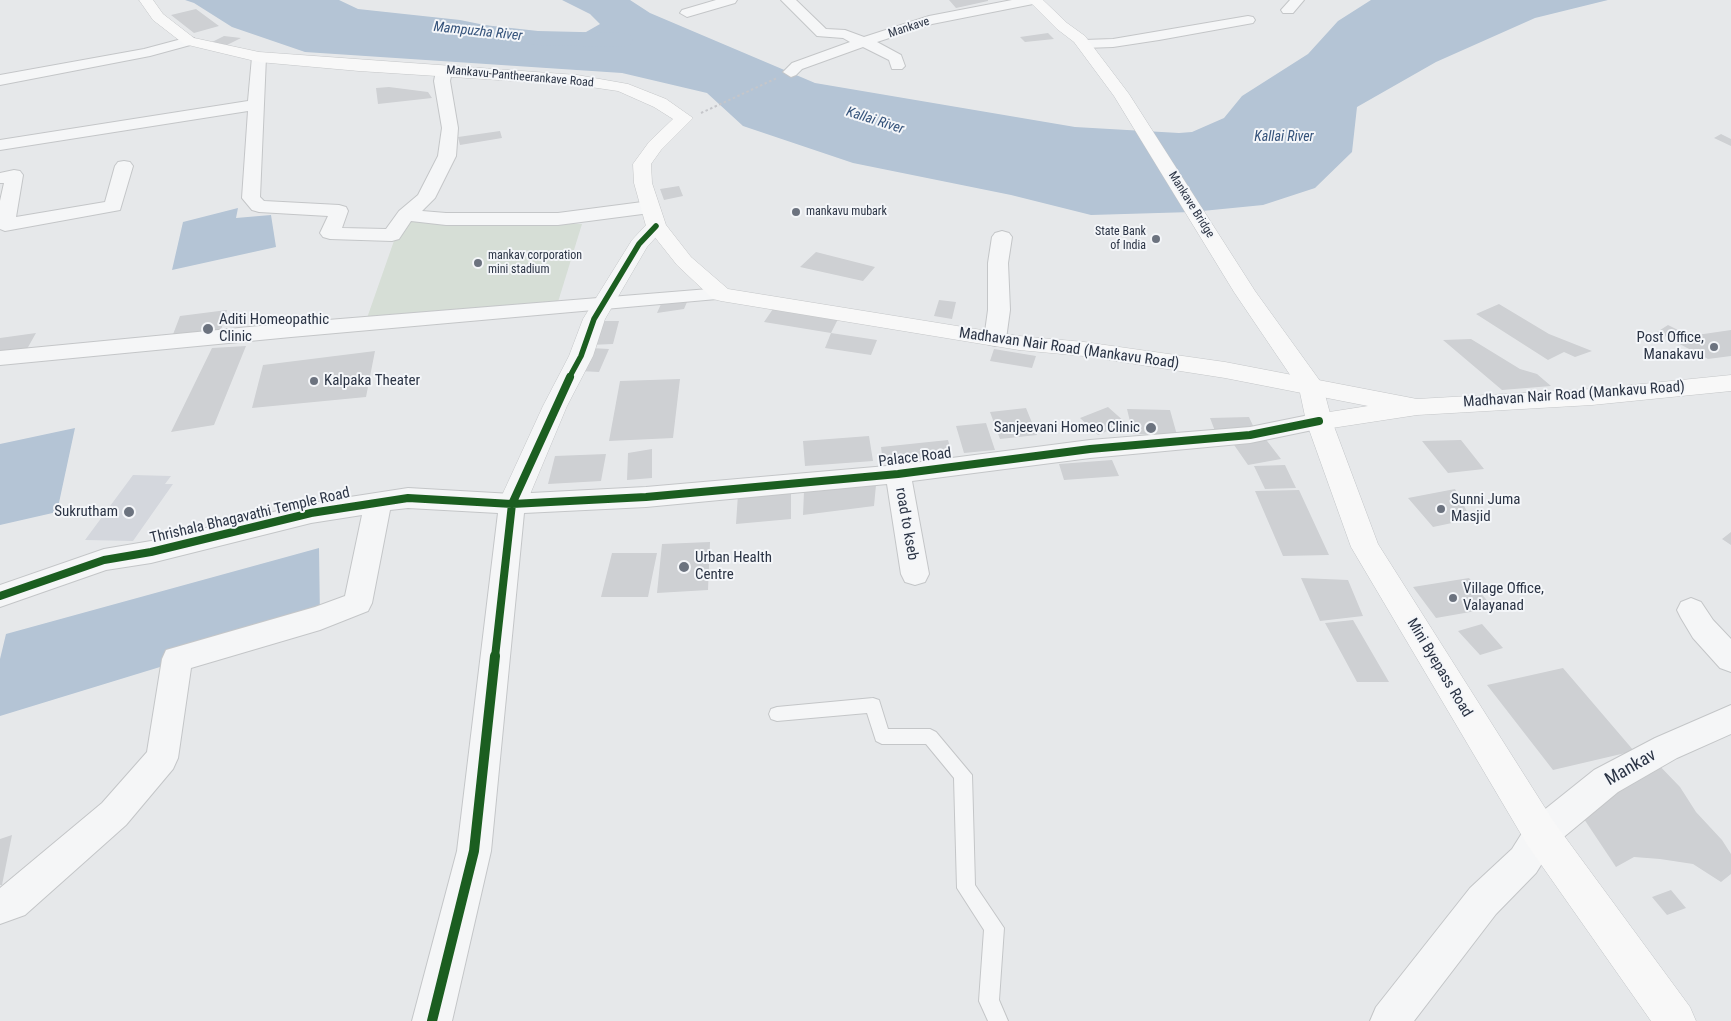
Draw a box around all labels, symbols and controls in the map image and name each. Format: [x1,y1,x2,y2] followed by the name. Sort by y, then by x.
[887,15,931,41] street label: Mankave
[433,19,523,45] water label: Mampuzha River
[446,63,594,91] street label: Mankavu-Pantheerankave Road
[844,104,906,138] water label: Kallai River
[1254,129,1314,145] water label: Kallai River
[1165,169,1217,241] street label: Mankave Bridge
[806,205,887,219] place label: mankavu mubark
[790,206,802,218] marker: mankavu mubark
[1095,225,1146,253] place label: State Bank of India
[1150,233,1162,245] marker: State Bank of India
[488,249,582,277] place label: mankav corporation mini stadium
[472,257,484,269] marker: mankav corporation mini stadium
[219,311,329,346] place label: Aditi Homeopathic Clinic
[201,322,215,336] marker: Aditi Homeopathic Clinic
[958,325,1180,373] street label: Madhavan Nair Road (Mankavu Road)
[1636,329,1704,364] place label: Post Office, Manakavu
[1708,341,1720,353] marker: Post Office, Manakavu
[324,372,420,390] place label: Kalpaka Theater
[308,375,320,387] marker: Kalpaka Theater
[1462,378,1686,412] street label: Madhavan Nair Road (Mankavu Road)
[994,419,1140,437] place label: Sanjeevani Homeo Clinic
[1144,421,1158,435] marker: Sanjeevani Homeo Clinic
[877,445,953,471] street label: Palace Road
[148,484,352,548] street label: Thrishala Bhagavathi Temple Road
[891,486,921,562] street label: road to kseb
[1451,491,1520,526] place label: Sunni Juma Masjid
[54,503,118,521] place label: Sukrutham
[1435,503,1447,515] marker: Sunni Juma Masjid
[122,505,136,519] marker: Sukrutham
[695,549,772,584] place label: Urban Health Centre
[677,560,691,574] marker: Urban Health Centre
[1463,580,1544,615] place label: Village Office, Valayanad
[1447,592,1459,604] marker: Village Office, Valayanad
[1402,615,1476,721] street label: Mini Byepass Road
[1602,745,1660,791] street label: Mankav

